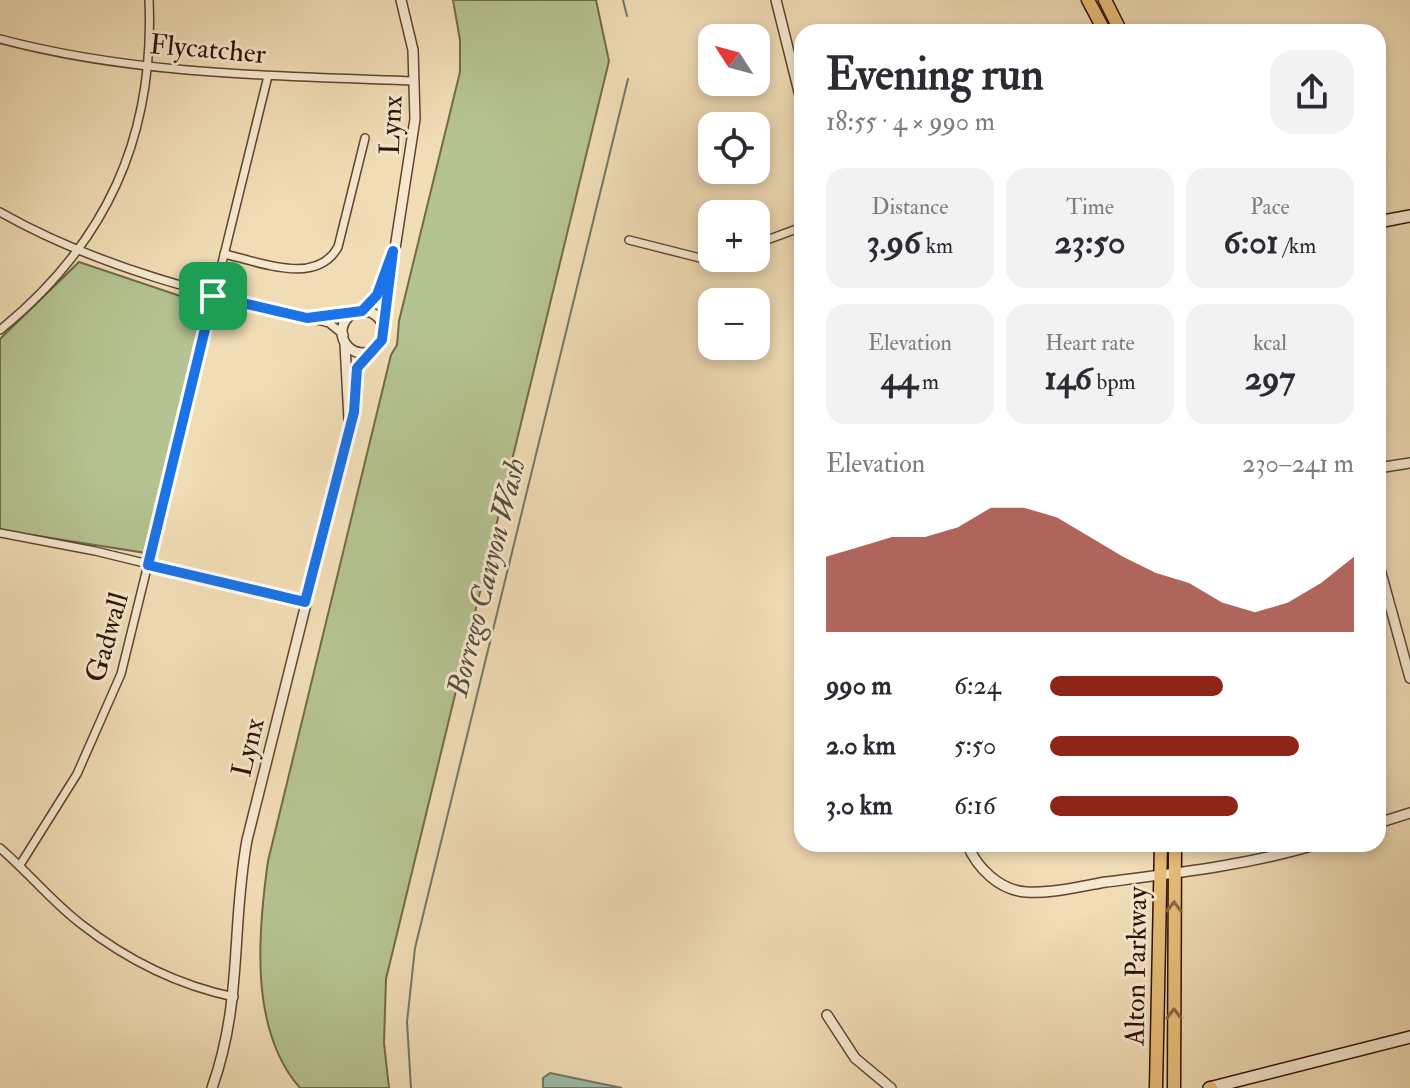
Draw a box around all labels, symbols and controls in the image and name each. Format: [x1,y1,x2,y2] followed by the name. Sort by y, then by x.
[698,24,770,96] north arrow
[698,24,770,360] map controls
[148,27,268,72] street label: Flycatcher
[826,48,1044,103] text: Evening run
[1270,50,1354,134] button: share
[372,94,411,156] street label: Lynx
[826,106,995,138] text: 18:55 · 4 × 990 m
[698,112,770,184] button: locate
[872,193,948,221] text: Distance
[1066,193,1114,221] text: Time
[1250,193,1290,221] text: Pace
[698,200,770,272] button: +
[867,221,921,264] text: 3.96
[1055,221,1125,264] text: 23:50
[1224,221,1279,264] text: 6:01
[921,232,953,260] text: km
[1279,232,1316,260] text: /km
[179,262,247,330] pin
[191,274,235,318] icon: arrive
[698,288,770,360] button: −
[868,329,952,357] text: Elevation
[1045,329,1135,357] text: Heart rate
[1253,329,1287,357] text: kcal
[881,357,917,400] text: 44
[1044,357,1092,400] text: 146
[1245,357,1295,400] text: 297
[917,368,939,396] text: m
[1092,368,1136,396] text: bpm
[826,448,925,480] text: Elevation
[1242,448,1354,480] text: 230–241 m
[439,454,534,702] water label: Borrego Canyon Wash
[78,588,137,686] street label: Gadwall
[826,670,892,702] text: 990 m
[954,670,1001,702] text: 6:24
[224,714,273,780] street label: Lynx
[826,730,896,762] text: 2.0 km
[954,730,996,762] text: 5:50
[826,790,892,822] text: 3.0 km
[954,790,996,822] text: 6:16
[1118,886,1155,1047] street label: Alton Parkway
[1166,900,1183,913] one-way arrow
[1165,1007,1183,1020] one-way arrow

